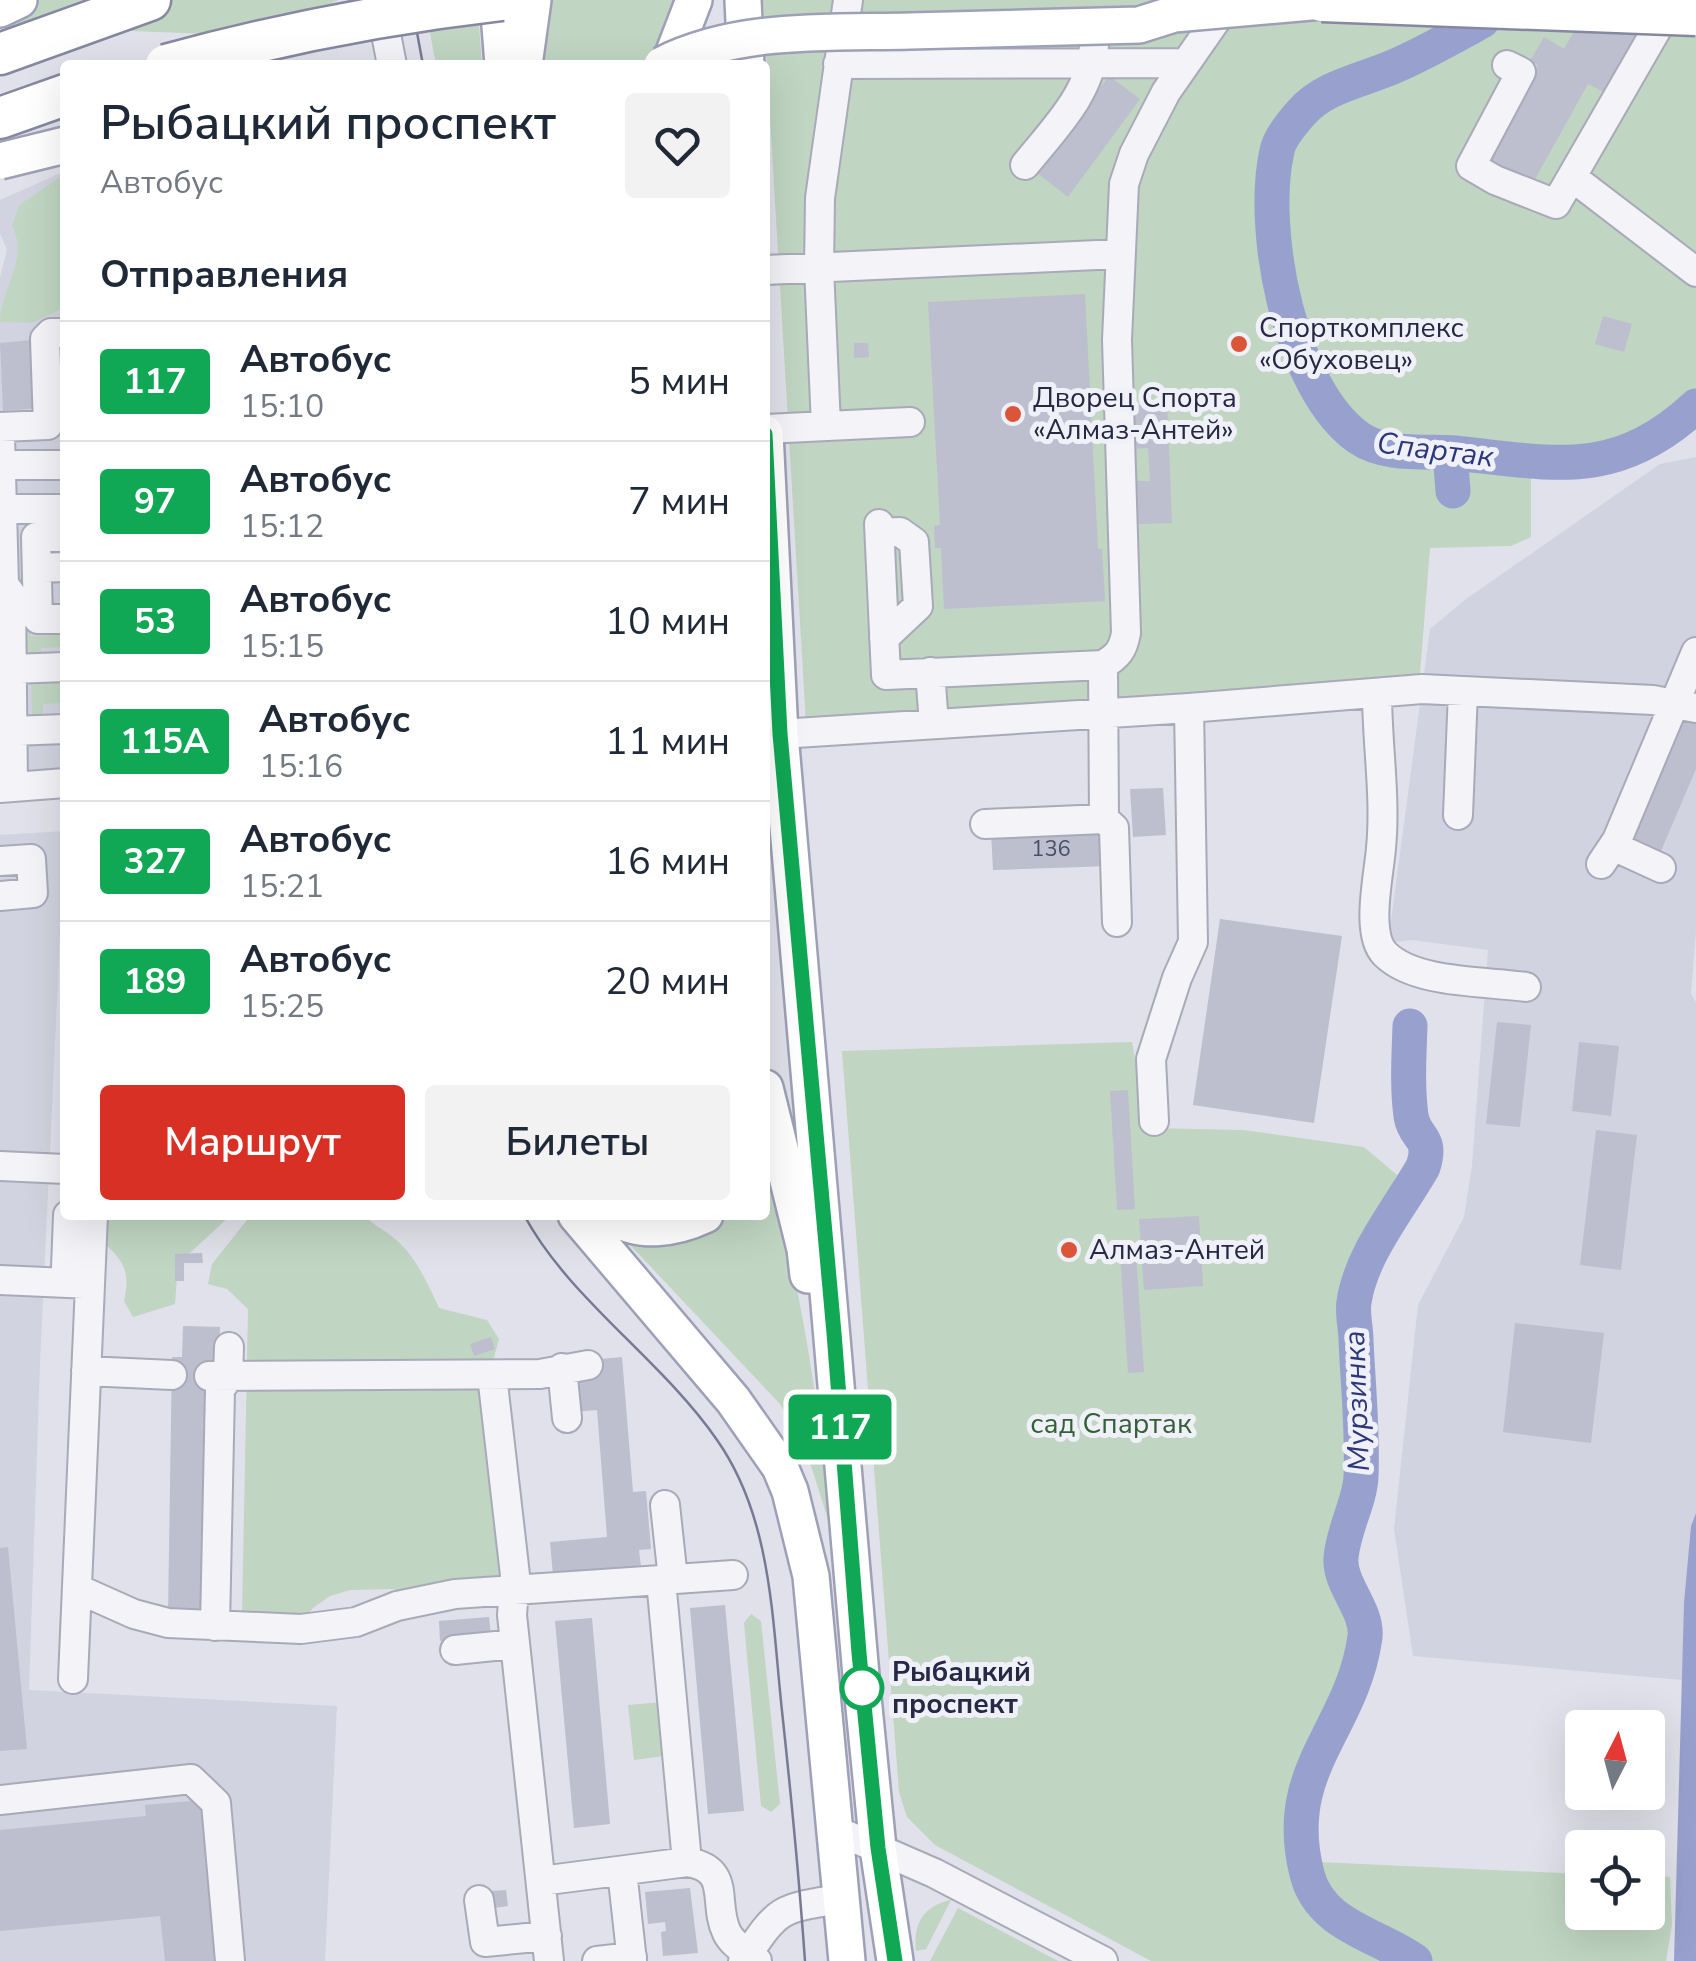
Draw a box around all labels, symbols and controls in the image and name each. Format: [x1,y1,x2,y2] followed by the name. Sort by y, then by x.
[100,90,556,156] text: Рыбацкий проспект
[625,93,730,198] button: heart
[100,161,223,204] text: Автобус
[100,249,348,300] text: Отправления
[1259,309,1464,379] place label: Спорткомплекс «Обуховец»
[1228,333,1250,355] marker: Спорткомплекс «Обуховец»
[240,334,391,385] text: Автобус
[628,356,730,407] text: 5 мин
[123,358,187,405] text: 117
[1033,379,1237,449] place label: Дворец Спорта «Алмаз-Антей»
[240,385,324,428] text: 15:10
[1002,403,1024,425] marker: Дворец Спорта «Алмаз-Антей»
[1374,423,1497,478] water label: Спартак
[240,454,391,505] text: Автобус
[628,476,730,527] text: 7 мин
[134,478,176,525] text: 97
[240,505,324,548] text: 15:12
[240,574,391,625] text: Автобус
[605,596,730,647] text: 10 мин
[134,598,176,645] text: 53
[240,625,324,668] text: 15:15
[259,694,410,745] text: Автобус
[605,716,730,767] text: 11 мин
[120,718,209,765] text: 115А
[259,745,343,788] text: 15:16
[240,814,391,865] text: Автобус
[1031,834,1071,864] house number: 136
[605,836,730,887] text: 16 мин
[123,838,187,885] text: 327
[240,865,324,908] text: 15:21
[240,934,391,985] text: Автобус
[605,956,730,1007] text: 20 мин
[123,958,187,1005] text: 189
[240,985,324,1028] text: 15:25
[100,1085,405,1200] button: Маршрут
[425,1085,730,1200] button: Билеты
[1089,1231,1265,1269] place label: Алмаз-Антей
[1058,1239,1080,1261] marker: Алмаз-Антей
[1334,1330,1380,1472] water label: Мурзинка
[782,1394,898,1460] line badge: 117
[808,1404,872,1451] text: 117
[1030,1405,1192,1443] park label: сад Спартак
[892,1653,1031,1723] place label: Рыбацкий проспект
[841,1667,883,1709] marker: Рыбацкий проспект
[1565,1710,1665,1810] north arrow
[1565,1710,1665,1930] map controls
[1565,1830,1665,1930] button: locate

